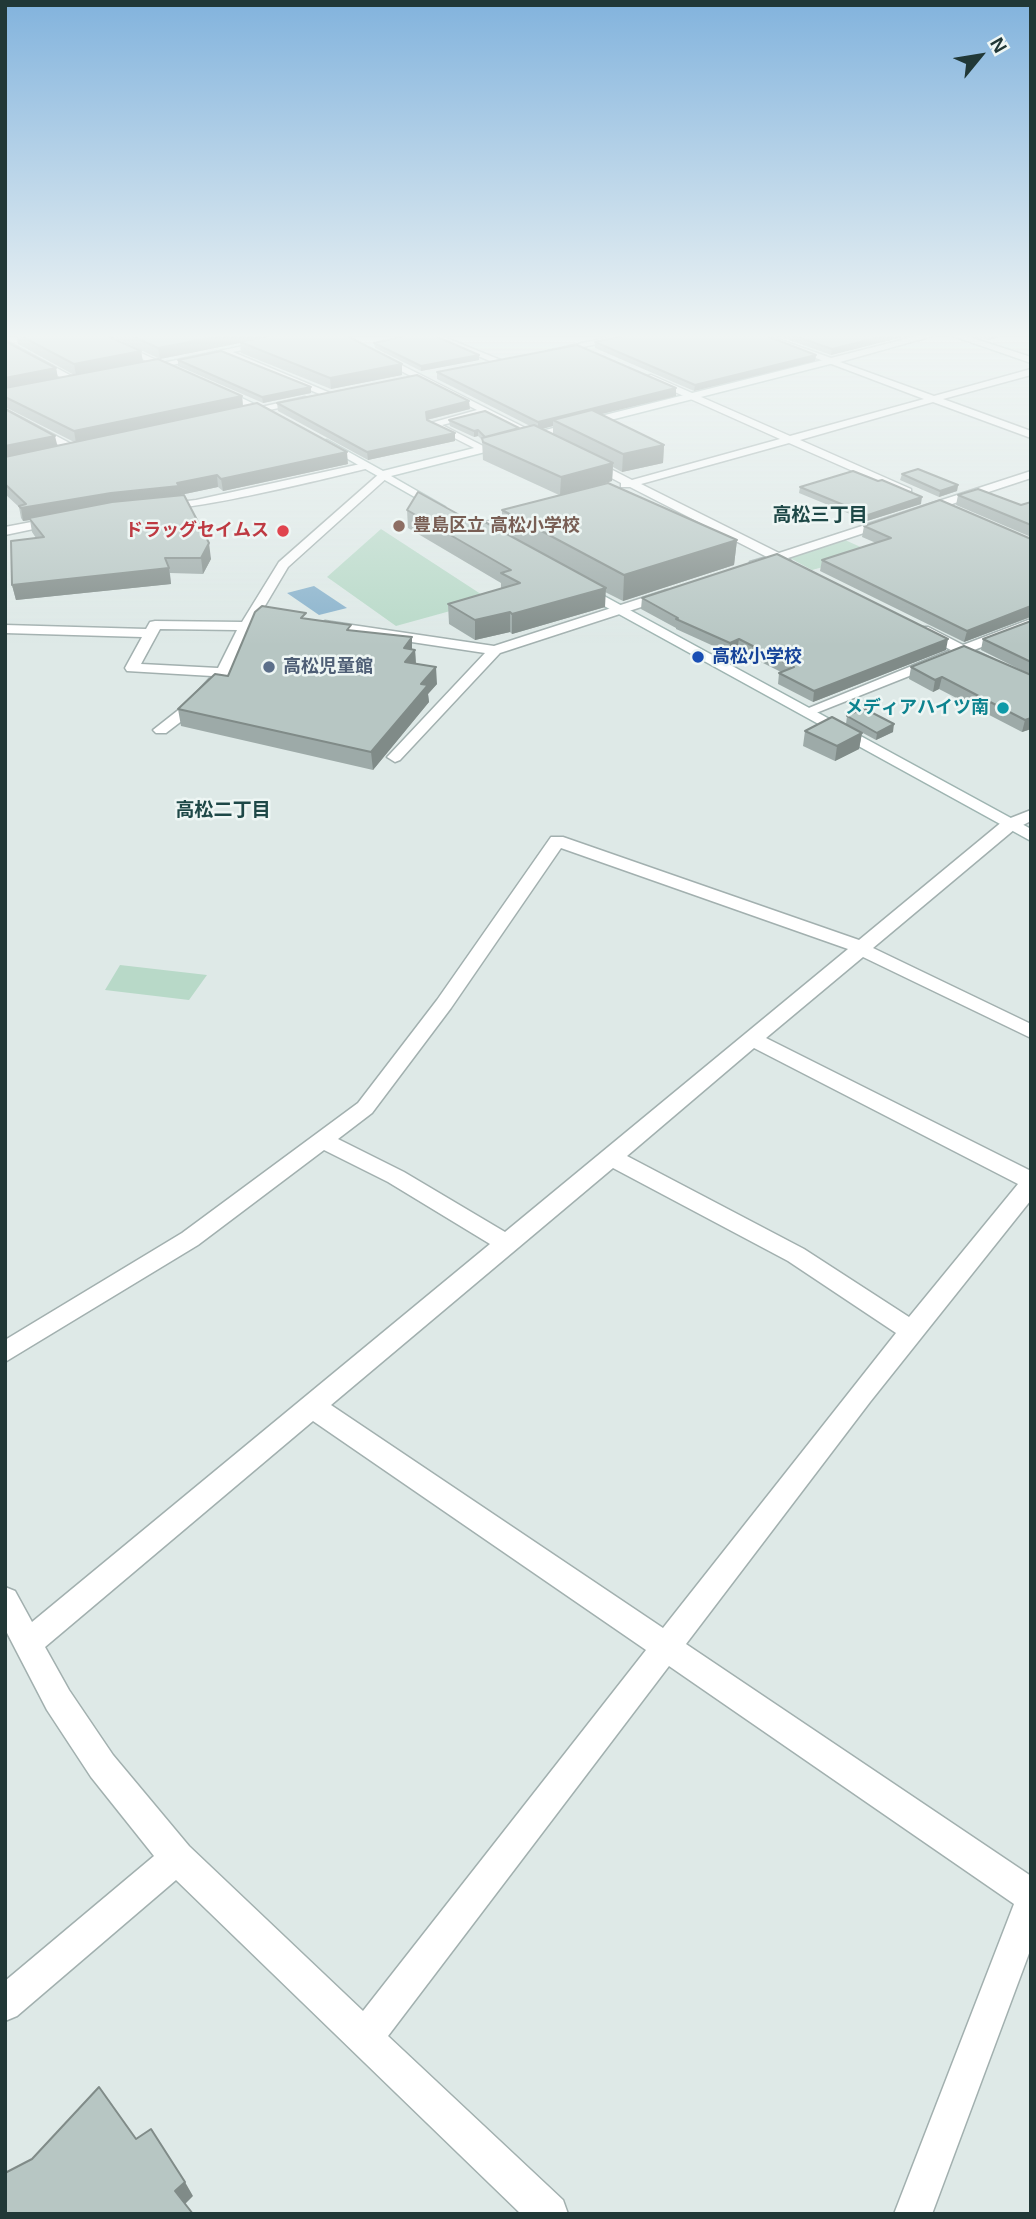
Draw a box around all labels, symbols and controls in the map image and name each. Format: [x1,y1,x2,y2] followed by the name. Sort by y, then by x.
[945,21,1015,91] north arrow
[986,34,1011,56] text: N
[773,505,867,527] district label: 高松三丁目
[413,515,580,537] place label: 豊島区立 高松小学校
[391,518,407,534] marker: 豊島区立 高松小学校
[125,520,269,542] place label: ドラッグセイムス
[275,523,291,539] marker: ドラッグセイムス
[712,646,802,668] place label: 高松小学校
[690,649,706,665] marker: 高松小学校
[283,656,373,678] place label: 高松児童館
[261,659,277,675] marker: 高松児童館
[845,697,989,719] place label: メディアハイツ南
[995,700,1011,716] marker: メディアハイツ南
[176,800,270,822] district label: 高松二丁目

